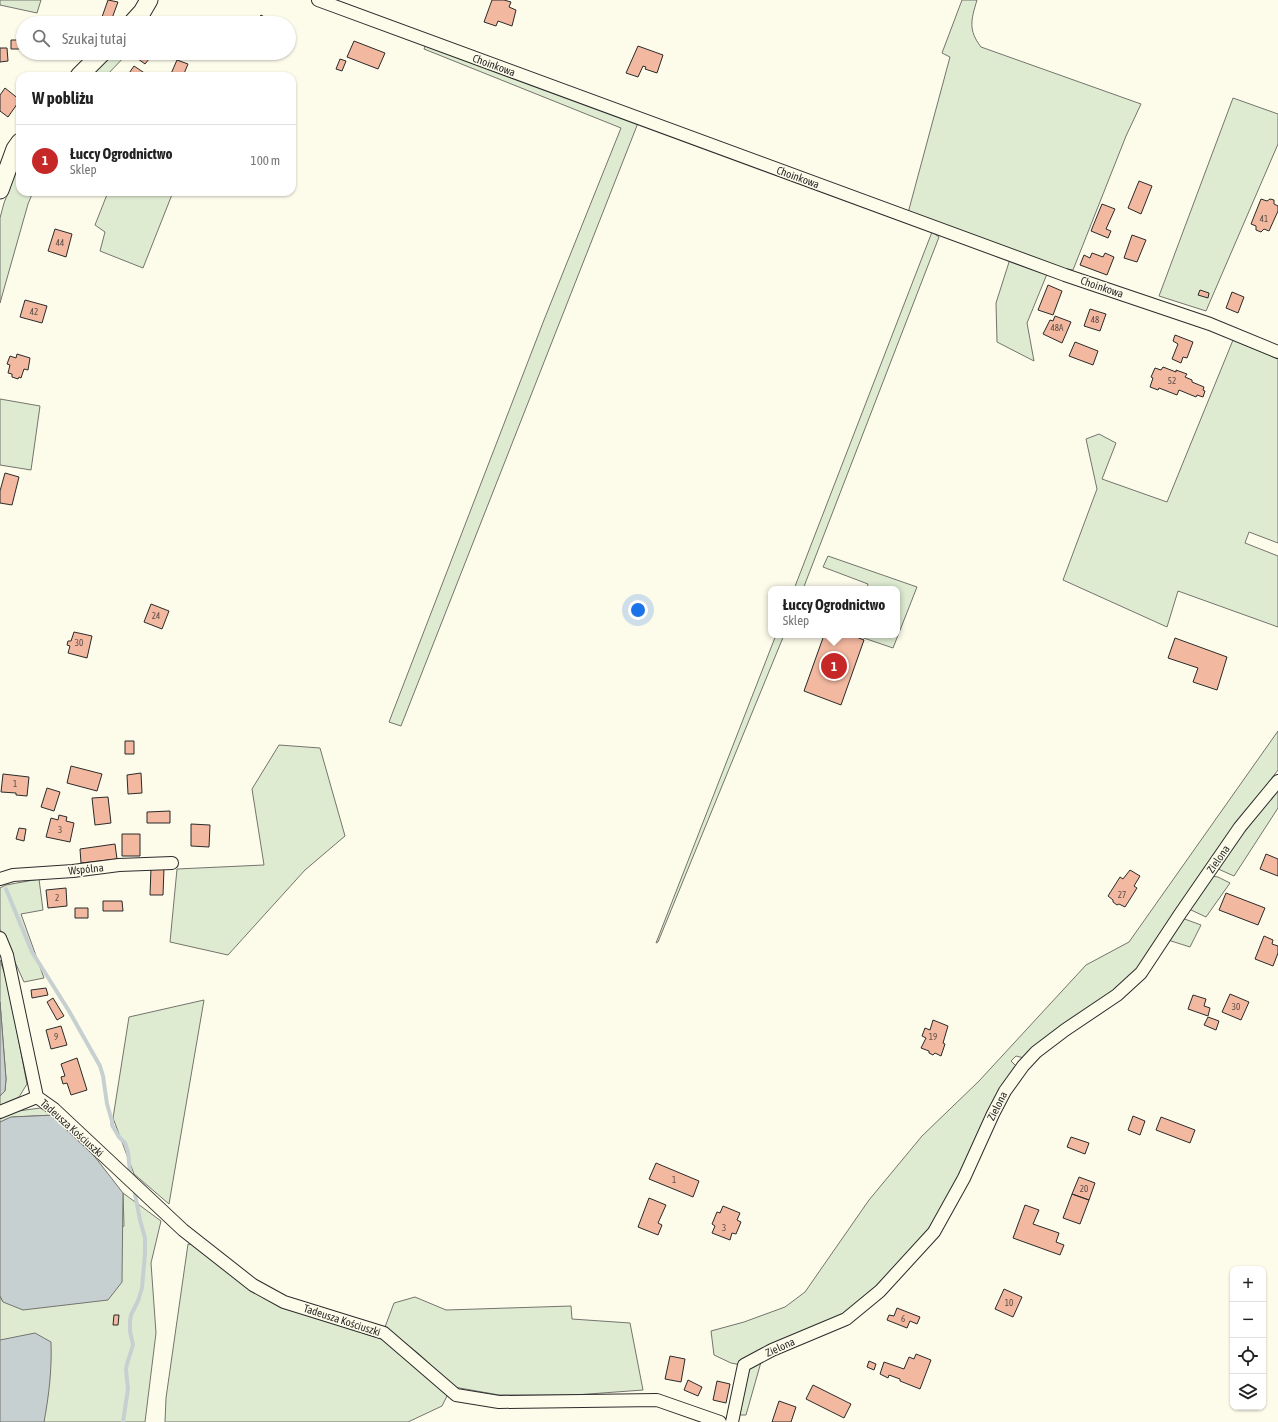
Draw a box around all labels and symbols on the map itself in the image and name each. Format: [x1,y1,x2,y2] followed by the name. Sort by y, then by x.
[471,52,517,78] street label: Choinkowa
[775,164,821,190] street label: Choinkowa
[1260,214,1268,224] house number: 41
[56,238,64,248] house number: 44
[1079,274,1125,300] street label: Choinkowa
[30,307,38,317] house number: 42
[1091,315,1099,325] house number: 48
[1051,323,1064,333] house number: 48A
[1168,376,1176,386] house number: 52
[628,600,648,620] your location
[152,611,160,621] house number: 24
[75,638,83,648] house number: 30
[821,651,847,681] pin: 1
[13,779,17,789] house number: 1
[58,825,62,835] house number: 3
[1204,843,1232,875] street label: Zielona
[68,861,104,877] street label: Wspólna
[1118,890,1126,900] house number: 27
[55,893,59,903] house number: 2
[1232,1002,1240,1012] house number: 30
[54,1032,58,1042] house number: 9
[929,1032,937,1042] house number: 19
[985,1090,1009,1122] street label: Zielona
[38,1097,106,1159] street label: Tadeusza Kościuszki
[672,1175,676,1185] house number: 1
[1080,1184,1088,1194] house number: 20
[722,1223,726,1233] house number: 3
[1005,1298,1013,1308] house number: 10
[302,1302,382,1338] street label: Tadeusza Kościuszki
[901,1314,905,1324] house number: 6
[763,1335,797,1359] street label: Zielona

